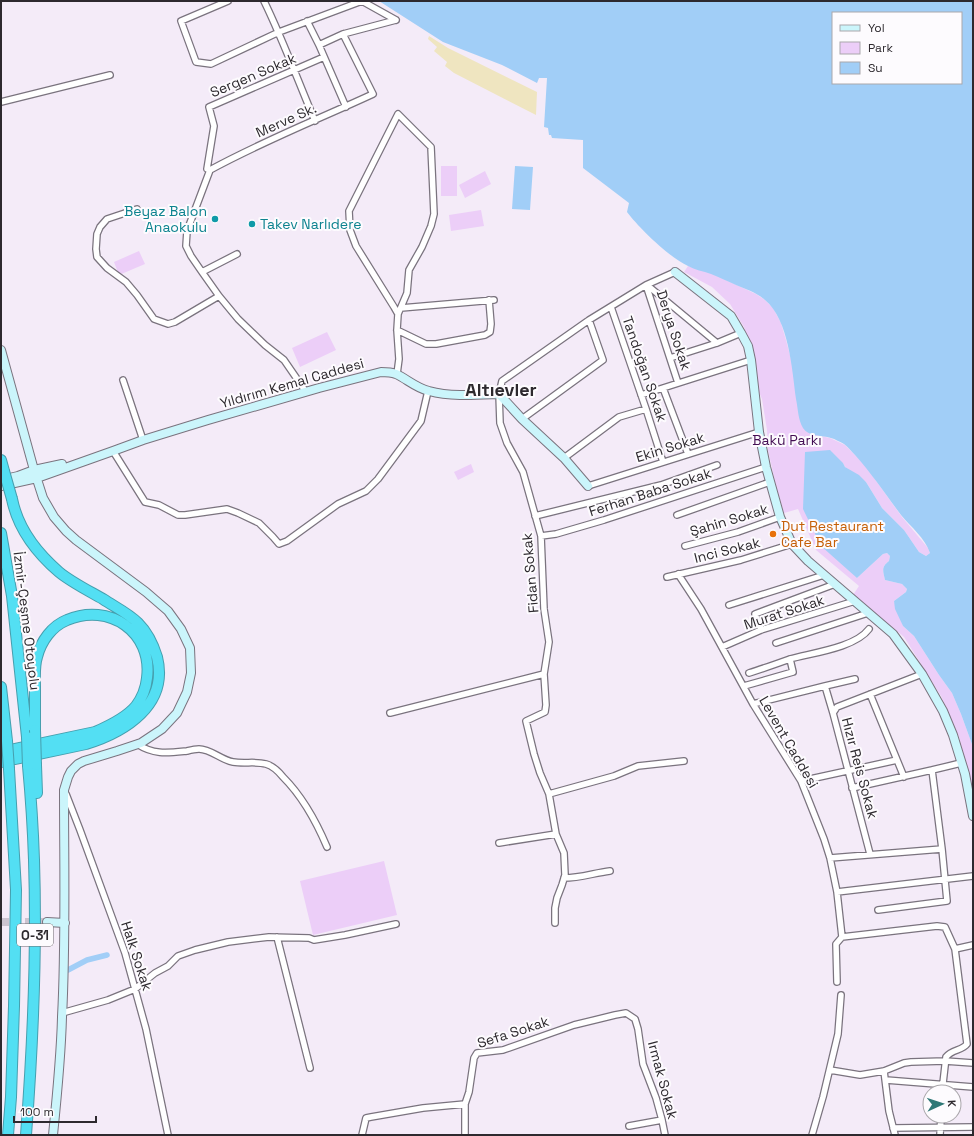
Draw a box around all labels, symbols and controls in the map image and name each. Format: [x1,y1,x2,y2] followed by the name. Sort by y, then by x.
[832,12,962,84] legend
[868,20,885,36] text: Yol
[868,40,893,56] text: Park
[207,49,299,101] street label: Sergen Sokak
[868,60,883,76] text: Su
[253,99,319,141] street label: Merve Sk.
[124,202,207,236] place label: Beyaz Balon Anaokulu
[210,214,220,224] marker: Beyaz Balon Anaokulu
[260,215,361,233] place label: Takev Narlıdere
[247,219,257,229] marker: Takev Narlıdere
[653,288,696,373] street label: Derya Sokak
[618,314,672,425] street label: Tandoğan Sokak
[218,354,366,412] street label: Yıldırım Kemal Caddesi
[465,378,537,401] district label: Altıevler
[633,428,707,466] street label: Ekin Sokak
[752,431,822,449] park label: Bakü Parkı
[586,464,714,520] street label: Ferhan Baba Sokak
[688,499,771,540] street label: Şahin Sokak
[781,517,884,551] place label: Dut Restaurant Cafe Bar
[768,529,778,539] marker: Dut Restaurant Cafe Bar
[517,532,542,614] street label: Fidan Sokak
[692,533,762,567] street label: Inci Sokak
[10,551,44,691] street label: İzmir-Çeşme Otoyolu
[741,590,827,633] street label: Murat Sokak
[755,693,823,791] street label: Levent Caddesi
[838,715,882,821] street label: Hızır Reis Sokak
[117,919,157,993] street label: Halk Sokak
[17,924,53,946] road number: O-31
[475,1012,552,1052] street label: Sefa Sokak
[644,1039,682,1121] street label: Irmak Sokak
[922,1084,962,1124] north arrow
[14,1098,96,1124] scale bar
[945,1100,959,1107] text: K
[20,1104,54,1120] text: 100 m

